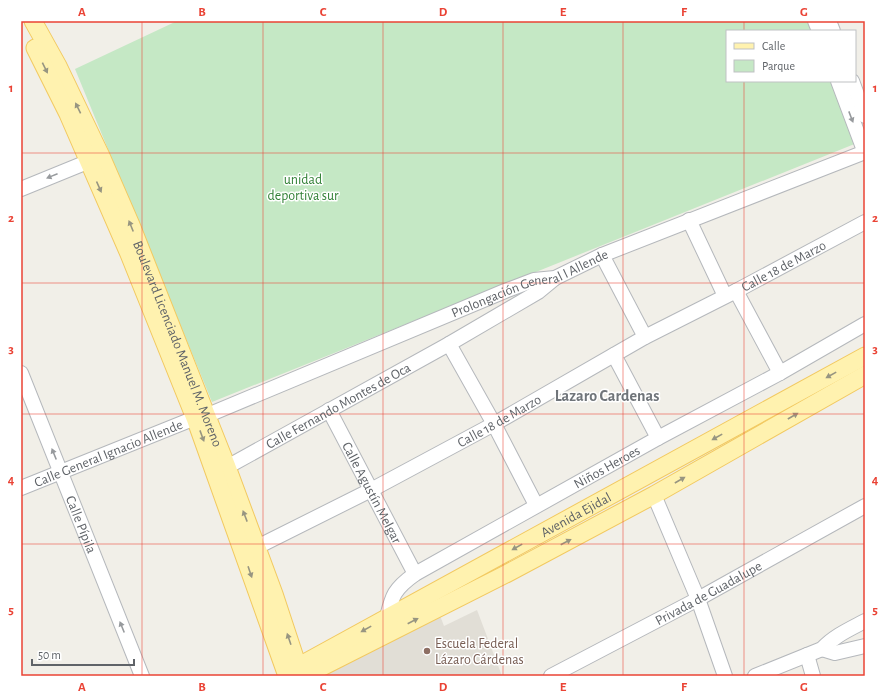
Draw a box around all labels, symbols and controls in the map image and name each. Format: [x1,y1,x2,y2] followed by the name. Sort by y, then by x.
[78,6,86,19] text: A
[198,6,206,19] text: B
[320,6,327,19] text: C
[439,6,448,19] text: D
[560,6,567,19] text: E
[681,6,688,19] text: F
[800,6,808,19] text: G
[726,30,856,82] legend
[762,40,785,52] text: Calle
[762,60,795,72] text: Parque
[42,63,48,74] one-way arrow
[9,82,13,95] text: 1
[873,82,877,95] text: 1
[75,102,81,113] one-way arrow
[849,112,855,124] one-way arrow
[267,173,339,203] park label: unidad deportiva sur
[46,174,58,180] one-way arrow
[96,181,102,192] one-way arrow
[8,212,14,225] text: 2
[872,212,878,225] text: 2
[128,220,134,232] one-way arrow
[739,238,828,295] street label: Calle 18 de Marzo
[130,239,224,449] street label: Boulevard Licenciado Manuel M. Moreno
[450,247,610,321] street label: Prolongación General I Allende
[8,343,14,356] text: 3
[872,343,878,356] text: 3
[264,360,414,452] street label: Calle Fernando Montes de Oca
[825,371,837,378] one-way arrow
[555,388,659,404] district label: Lazaro Cardenas
[455,392,544,450] street label: Calle 18 de Marzo
[787,412,799,419] one-way arrow
[32,418,185,490] street label: Calle General Ignacio Allende
[199,431,205,443] one-way arrow
[711,434,723,440] one-way arrow
[339,440,404,546] street label: Calle Agustín Melgar
[572,444,643,492] street label: Niños Heroes
[51,448,57,459] one-way arrow
[8,474,15,487] text: 4
[872,474,879,487] text: 4
[674,477,686,484] one-way arrow
[539,491,614,540] street label: Avenida Ejidal
[63,494,98,556] street label: Calle Pípila
[242,510,248,522] one-way arrow
[560,539,571,545] one-way arrow
[511,543,523,550] one-way arrow
[653,559,764,628] street label: Privada de Guadalupe
[247,566,253,578] one-way arrow
[8,604,14,617] text: 5
[872,604,878,617] text: 5
[407,618,419,625] one-way arrow
[119,620,125,632] one-way arrow
[360,626,372,633] one-way arrow
[286,633,292,645] one-way arrow
[435,637,524,667] place label: Escuela Federal Lázaro Cárdenas
[32,641,134,667] scale bar
[422,646,432,656] marker: Escuela Federal Lázaro Cárdenas
[38,649,61,661] text: 50 m
[78,681,86,694] text: A
[198,681,206,694] text: B
[320,681,327,694] text: C
[439,681,448,694] text: D
[560,681,567,694] text: E
[681,681,688,694] text: F
[800,681,808,694] text: G

